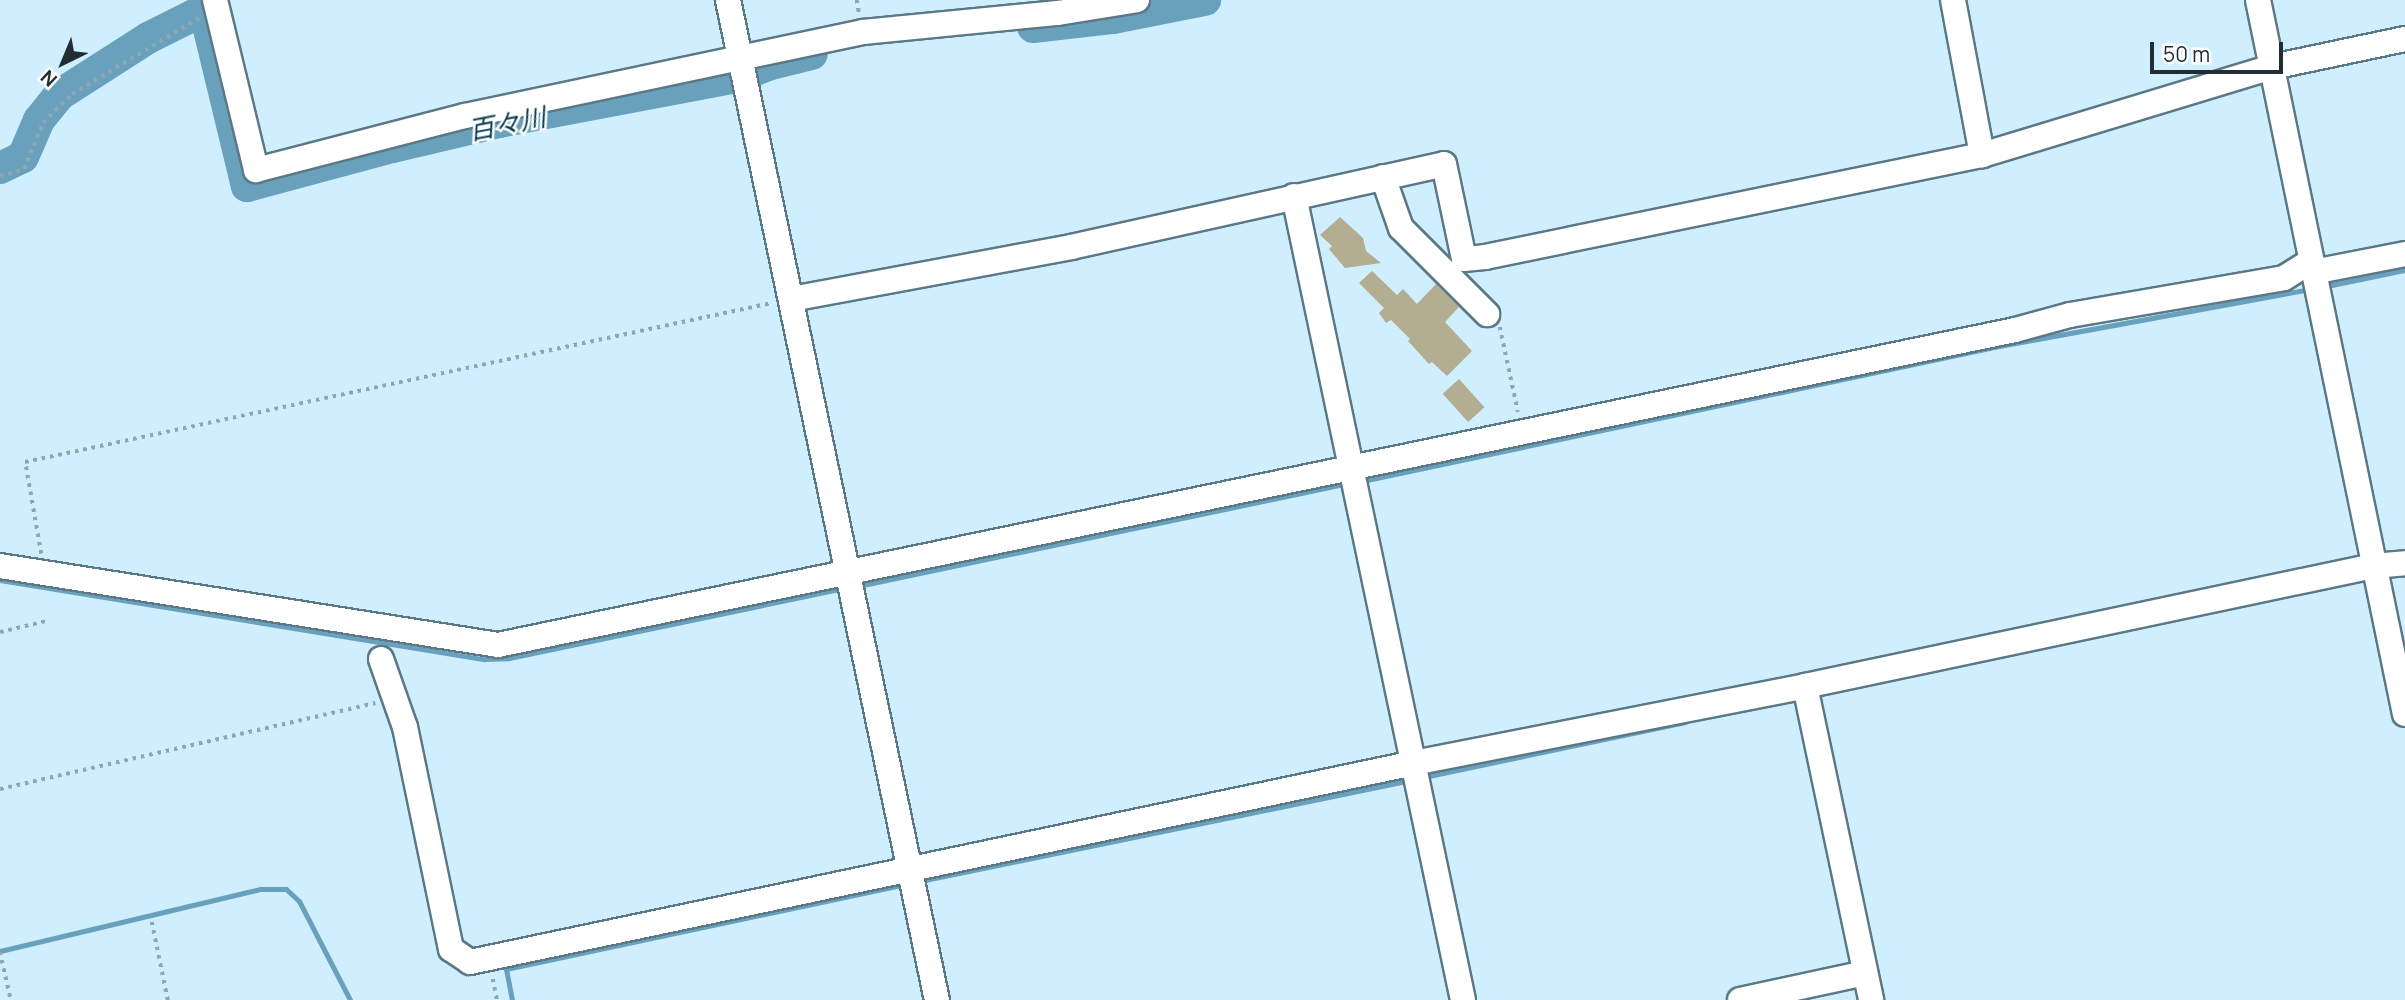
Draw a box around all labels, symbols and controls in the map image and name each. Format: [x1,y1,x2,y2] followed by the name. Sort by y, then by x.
[28,28,98,98] north arrow
[2153,28,2286,72] scale bar
[2163,40,2210,68] text: 50 m
[35,64,63,93] text: N
[466,101,548,147] water label: 百々川

